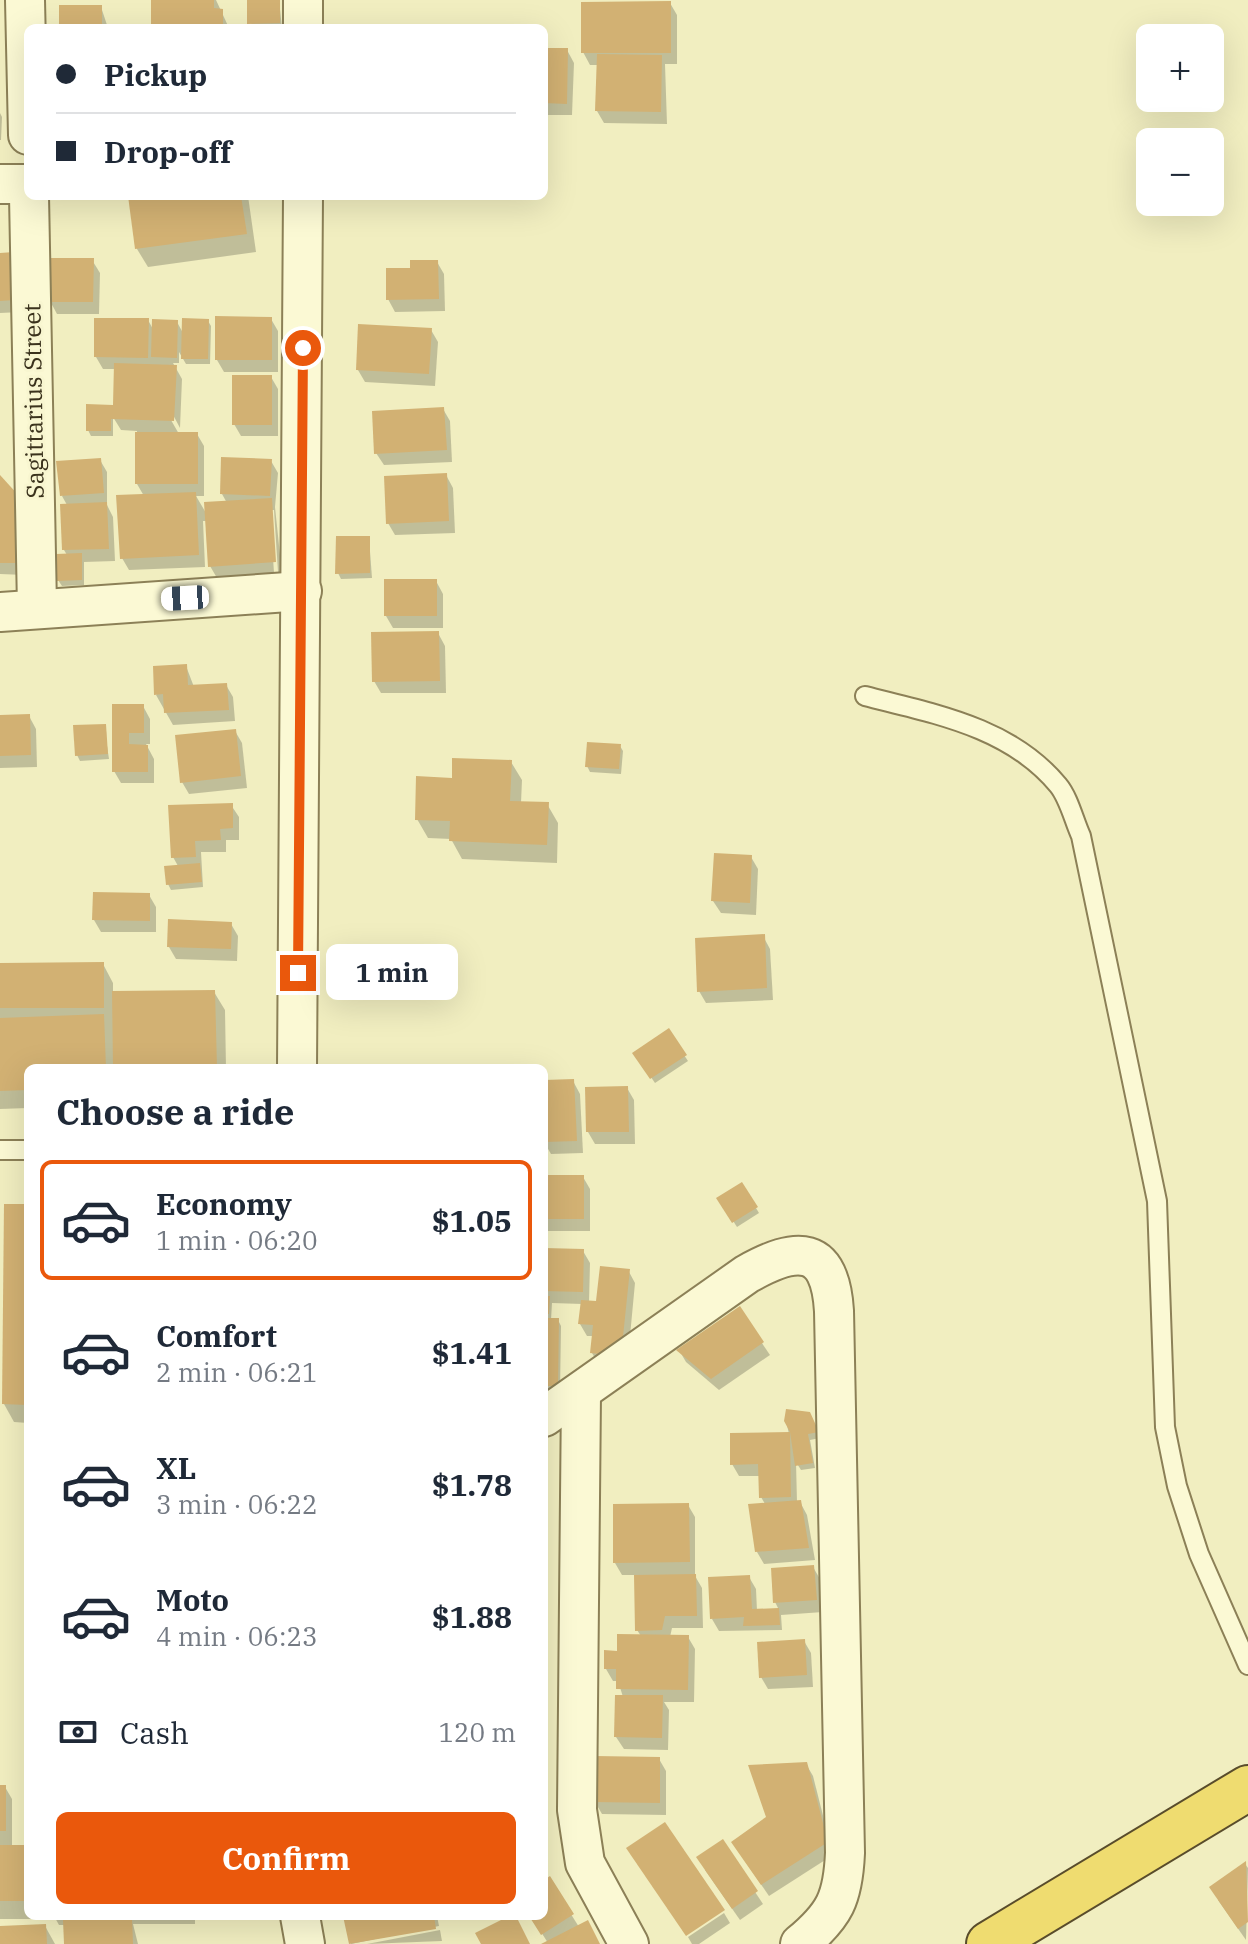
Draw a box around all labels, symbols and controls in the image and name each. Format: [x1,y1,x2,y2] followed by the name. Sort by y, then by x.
[1136,24,1224,216] map controls
[1136,24,1224,112] button: +
[104,55,207,94] text: Pickup
[1136,128,1224,216] button: −
[104,132,232,171] text: Drop-off
[15,303,51,499] street label: Sagittarius Street
[285,330,321,366] route start
[160,585,210,611] car
[326,945,458,1001] callout: 1 min
[280,955,316,991] route end
[356,955,428,989] text: 1 min
[56,1088,295,1135] text: Choose a ride
[60,1184,132,1256] icon: car
[156,1184,292,1223] text: Economy
[432,1201,512,1240] text: $1.05
[156,1223,318,1257] text: 1 min · 06:20
[60,1316,132,1388] icon: car
[156,1316,277,1355] text: Comfort
[432,1333,512,1372] text: $1.41
[156,1355,318,1389] text: 2 min · 06:21
[60,1448,132,1520] icon: car
[156,1448,196,1487] text: XL
[432,1465,512,1504] text: $1.78
[156,1487,318,1521] text: 3 min · 06:22
[60,1580,132,1652] icon: car
[156,1580,229,1619] text: Moto
[432,1597,512,1636] text: $1.88
[156,1619,318,1653] text: 4 min · 06:23
[56,1710,100,1754] icon: cash
[120,1713,189,1752] text: Cash
[438,1715,516,1749] text: 120 m
[56,1812,516,1904] button: Confirm

